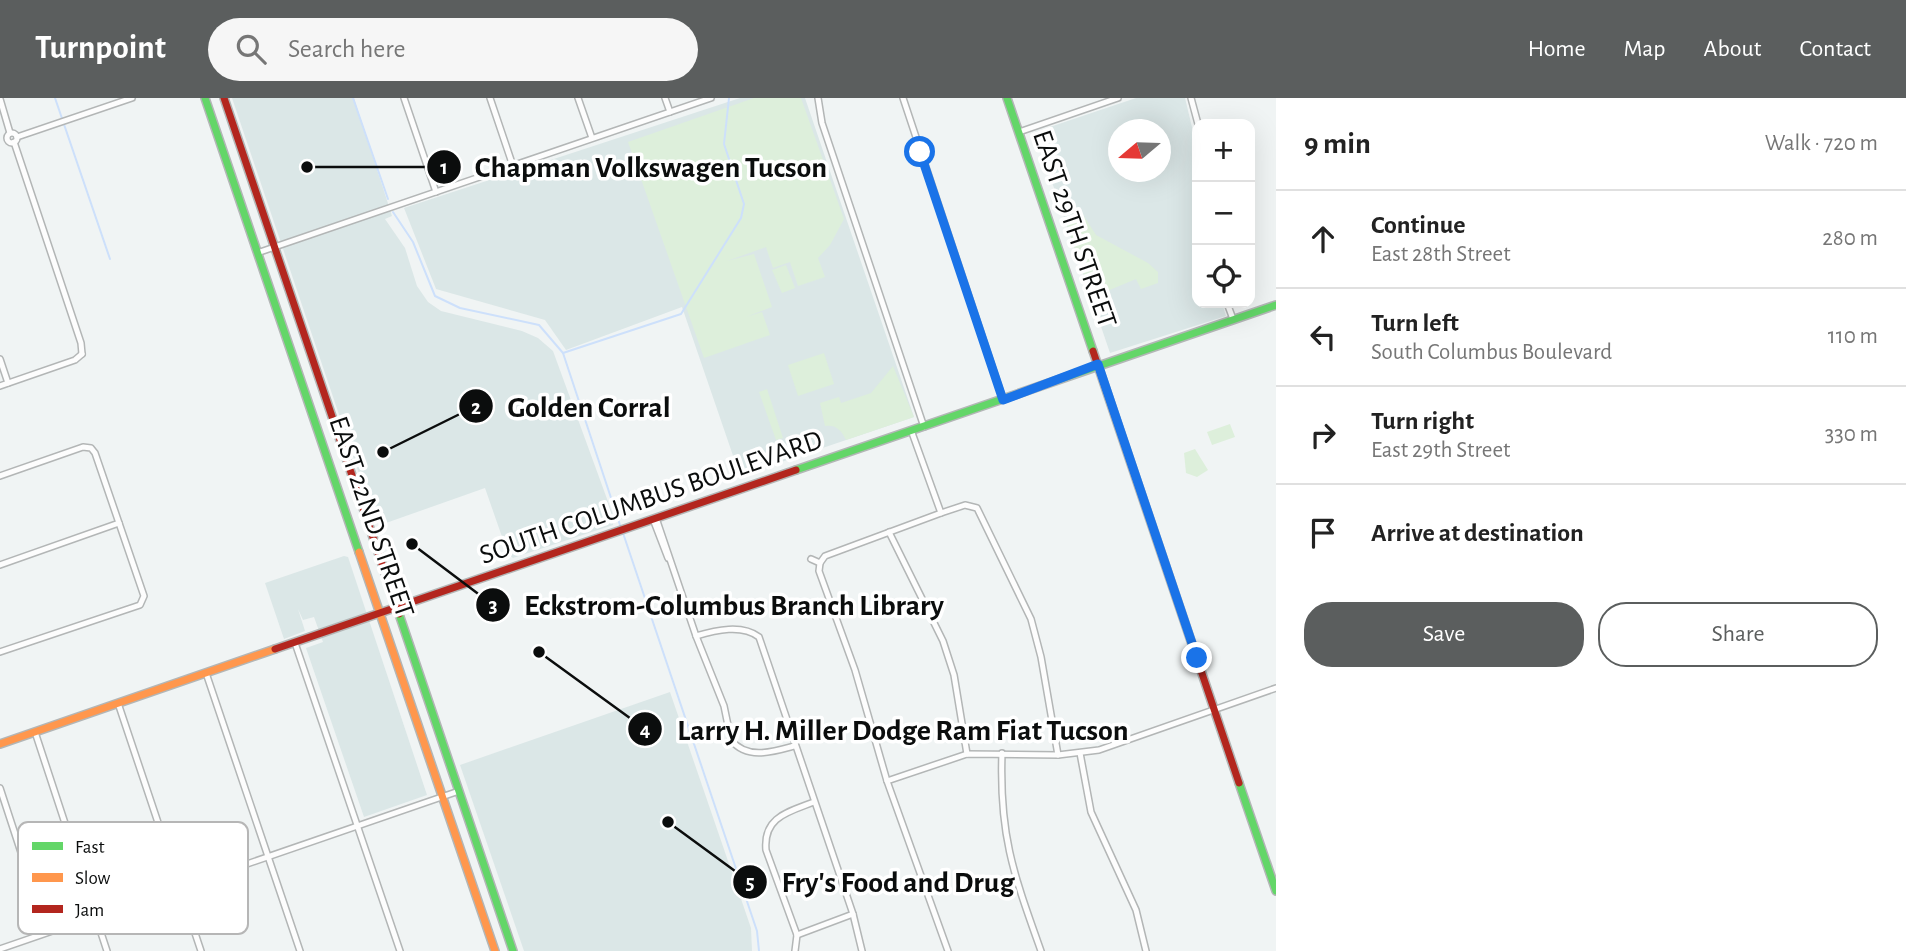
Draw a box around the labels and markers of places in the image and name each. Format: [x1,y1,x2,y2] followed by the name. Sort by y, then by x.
[426,141,841,192] callout: Chapman Volkswagen Tucson
[458,381,684,432] callout: Golden Corral
[475,579,958,630] callout: Eckstrom-Columbus Branch Library
[628,704,1142,755] callout: Larry H. Miller Dodge Ram Fiat Tucson
[732,856,1028,907] callout: Fry's Food and Drug

